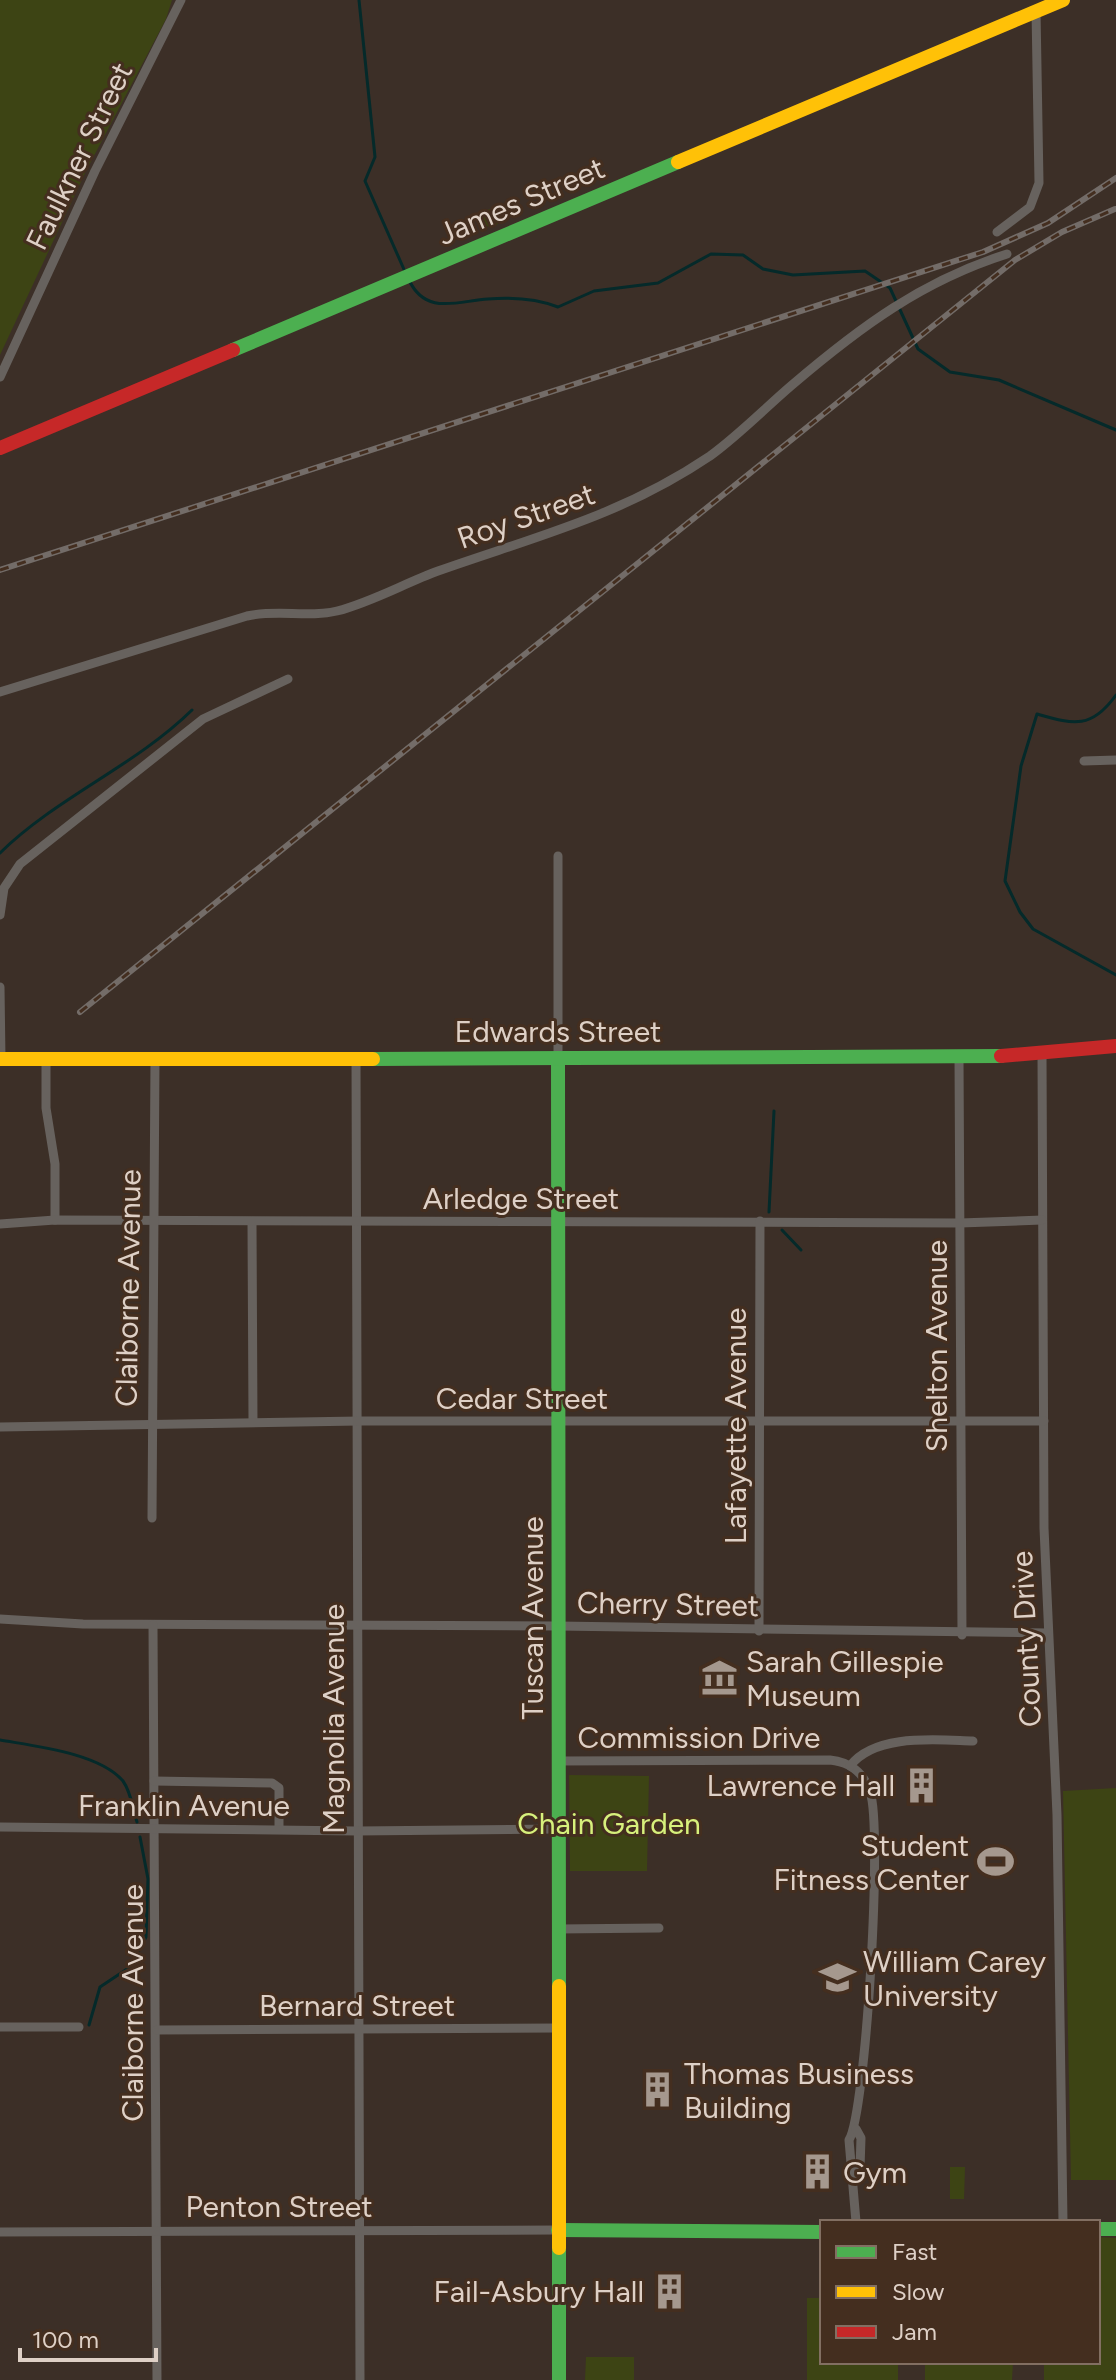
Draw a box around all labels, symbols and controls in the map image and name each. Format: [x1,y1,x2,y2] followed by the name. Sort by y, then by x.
[18,56,140,256] street label: Faulkner Street
[432,149,610,253] street label: James Street
[452,475,600,557] street label: Roy Street
[455,1013,661,1050] street label: Edwards Street
[107,1169,149,1407] street label: Claiborne Avenue
[423,1180,619,1217] street label: Arledge Street
[918,1240,955,1452] street label: Shelton Avenue
[717,1308,754,1544] street label: Lafayette Avenue
[436,1380,608,1417] street label: Cedar Street
[514,1516,551,1720] street label: Tuscan Avenue
[1003,1550,1049,1728] street label: County Drive
[577,1584,759,1624] street label: Cherry Street
[315,1604,352,1834] street label: Magnolia Avenue
[746,1643,944,1714] place label: Sarah Gillespie Museum
[701,1659,739,1697] museum icon: Sarah Gillespie Museum
[578,1719,820,1756] street label: Commission Drive
[902,1766,940,1804] building icon: Lawrence Hall
[706,1767,895,1804] place label: Lawrence Hall
[78,1787,290,1824] street label: Franklin Avenue
[517,1805,701,1842] park label: Chain Garden
[773,1827,969,1898] place label: Student Fitness Center
[976,1843,1014,1881] sports icon: Student Fitness Center
[114,1884,151,2122] street label: Claiborne Avenue
[863,1943,1046,2014] place label: William Carey University
[818,1959,856,1997] school or university icon: William Carey University
[259,1987,455,2024] street label: Bernard Street
[684,2055,914,2126] place label: Thomas Business Building
[639,2071,677,2109] building icon: Thomas Business Building
[798,2153,836,2191] building icon: Gym
[843,2154,907,2191] place label: Gym
[185,2188,373,2225] street label: Penton Street
[820,2220,1100,2364] legend
[892,2237,937,2266] text: Fast
[651,2272,689,2310] building icon: Fail-Asbury Hall
[434,2273,644,2310] place label: Fail-Asbury Hall
[892,2277,945,2306] text: Slow
[20,2312,156,2362] scale bar
[892,2317,937,2346] text: Jam
[32,2325,99,2354] text: 100 m

